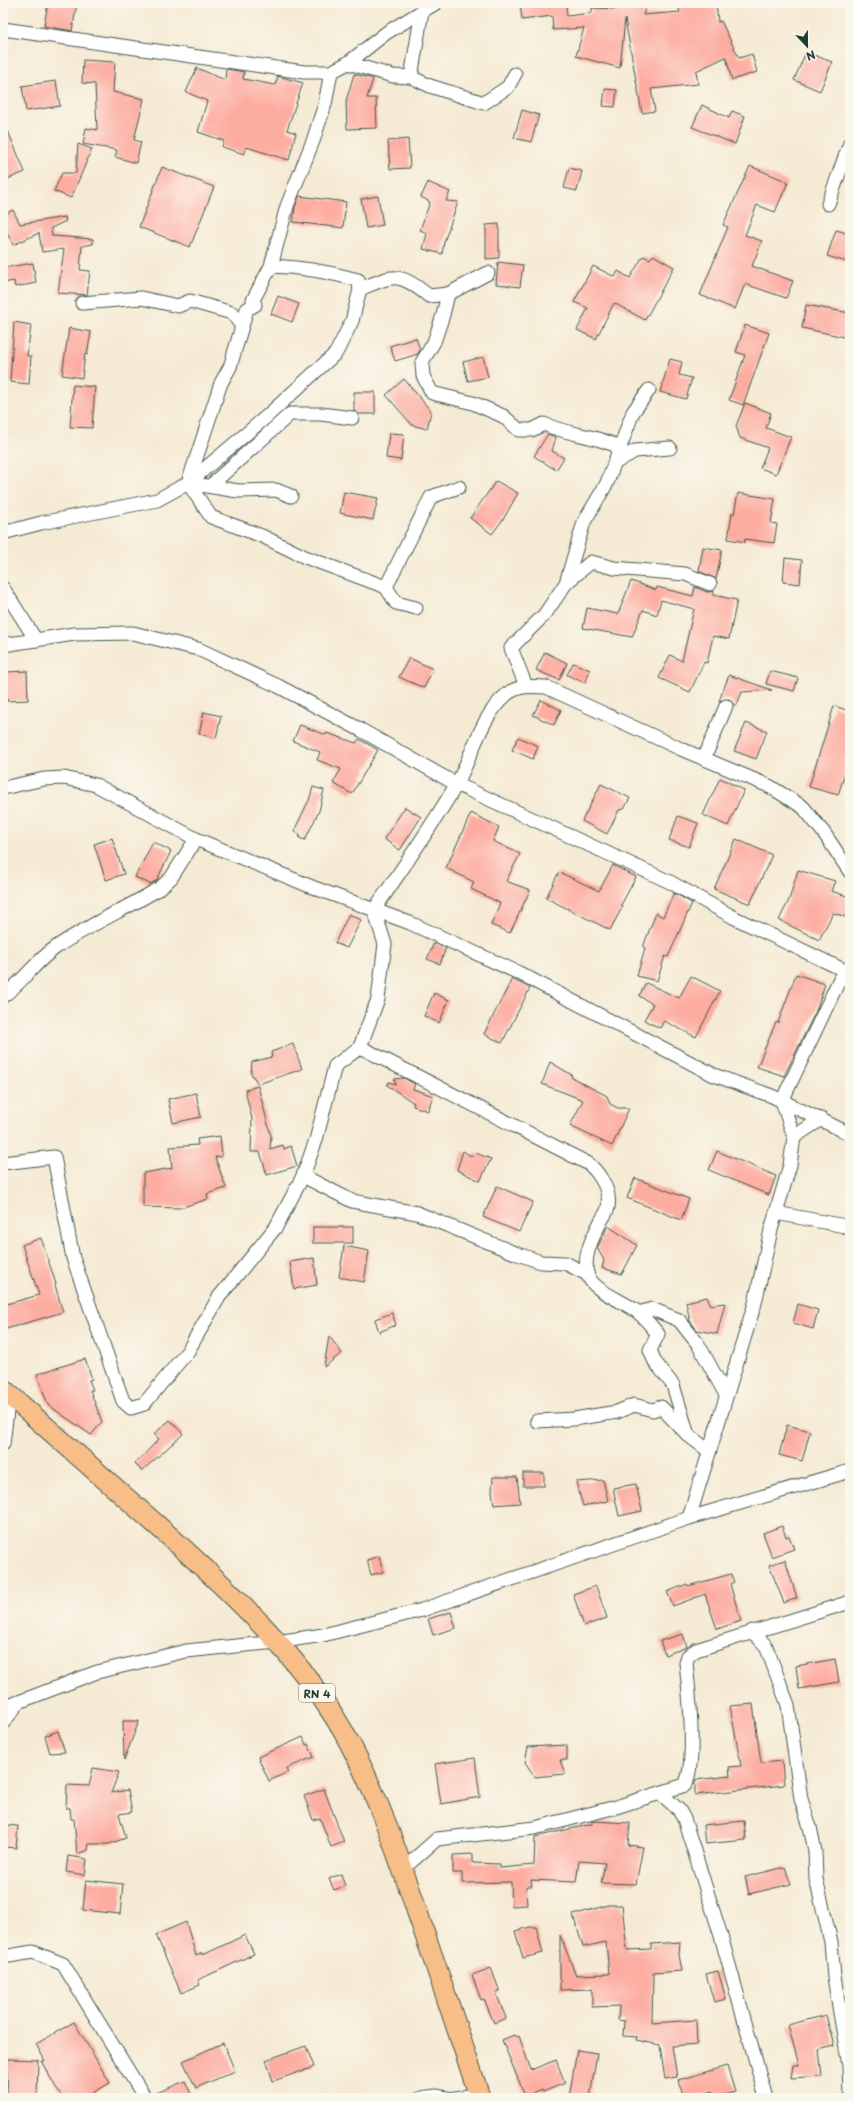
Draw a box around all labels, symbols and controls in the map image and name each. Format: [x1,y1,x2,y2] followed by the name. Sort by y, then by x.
[787,26,827,66] north arrow
[803,46,818,65] text: N
[299,1684,335,1702] road number: RN 4

